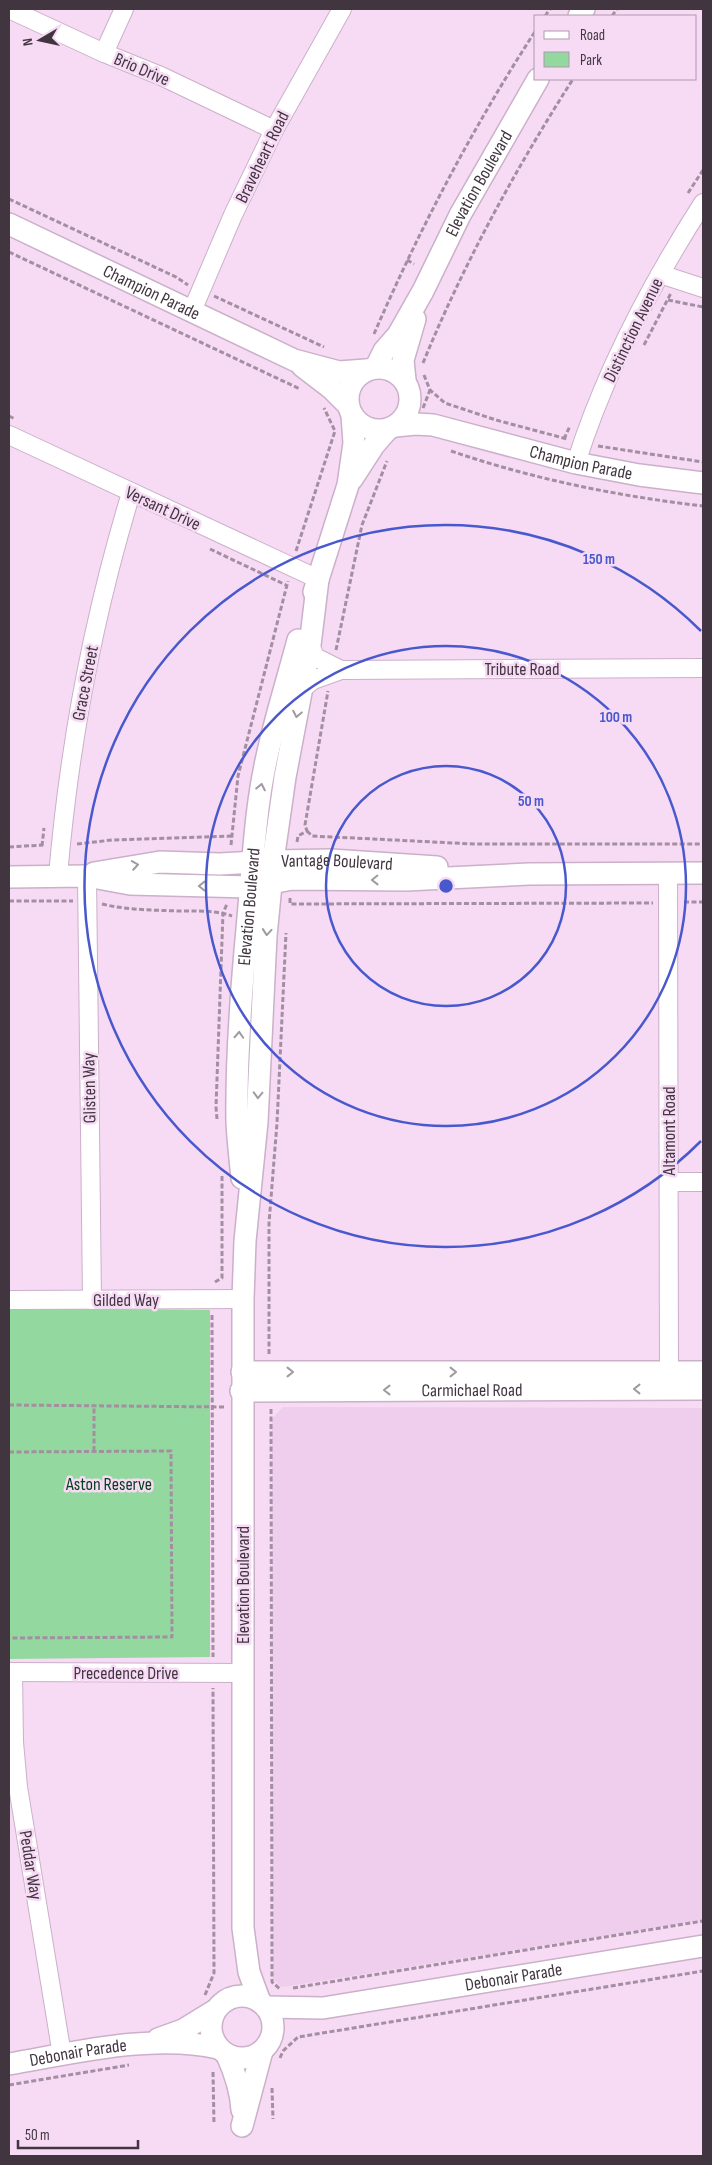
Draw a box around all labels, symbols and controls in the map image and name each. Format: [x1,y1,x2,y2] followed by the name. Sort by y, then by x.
[15,15,65,65] north arrow
[534,15,697,80] legend
[580,26,605,45] text: Road
[19,37,37,47] text: N
[111,48,173,91] street label: Brio Drive
[580,51,602,70] text: Park
[231,108,294,206] street label: Braveheart Road
[441,127,517,240] street label: Elevation Boulevard
[100,260,203,325] street label: Champion Parade
[599,275,668,386] street label: Distinction Avenue
[527,441,634,485] street label: Champion Parade
[122,482,204,535] street label: Versant Drive
[583,550,615,569] text: 150 m
[68,643,103,722] street label: Grace Street
[485,659,559,680] street label: Tribute Road
[600,708,632,727] text: 100 m
[292,710,303,718] one-way arrow
[256,783,266,791] one-way arrow
[518,792,544,811] text: 50 m
[234,847,265,966] street label: Elevation Boulevard
[281,850,393,875] street label: Vantage Boulevard
[130,861,139,871] one-way arrow
[371,875,378,885] one-way arrow
[437,877,455,895] centre of rings
[197,881,205,891] one-way arrow
[261,929,272,937] one-way arrow
[233,1030,244,1038] one-way arrow
[78,1052,101,1124] street label: Glisten Way
[659,1087,680,1176] street label: Altamont Road
[252,1091,263,1099] one-way arrow
[93,1290,159,1311] street label: Gilded Way
[287,1367,295,1377] one-way arrow
[450,1367,457,1377] one-way arrow
[422,1380,522,1401] street label: Carmichael Road
[633,1384,640,1394] one-way arrow
[383,1385,390,1395] one-way arrow
[65,1474,152,1495] park label: Aston Reserve
[233,1526,254,1644] street label: Elevation Boulevard
[73,1663,179,1684] street label: Precedence Drive
[15,1829,46,1901] street label: Peddar Way
[463,1959,564,1996] street label: Debonair Parade
[28,2035,128,2071] street label: Debonair Parade
[18,2118,138,2150] scale bar
[25,2126,50,2145] text: 50 m

